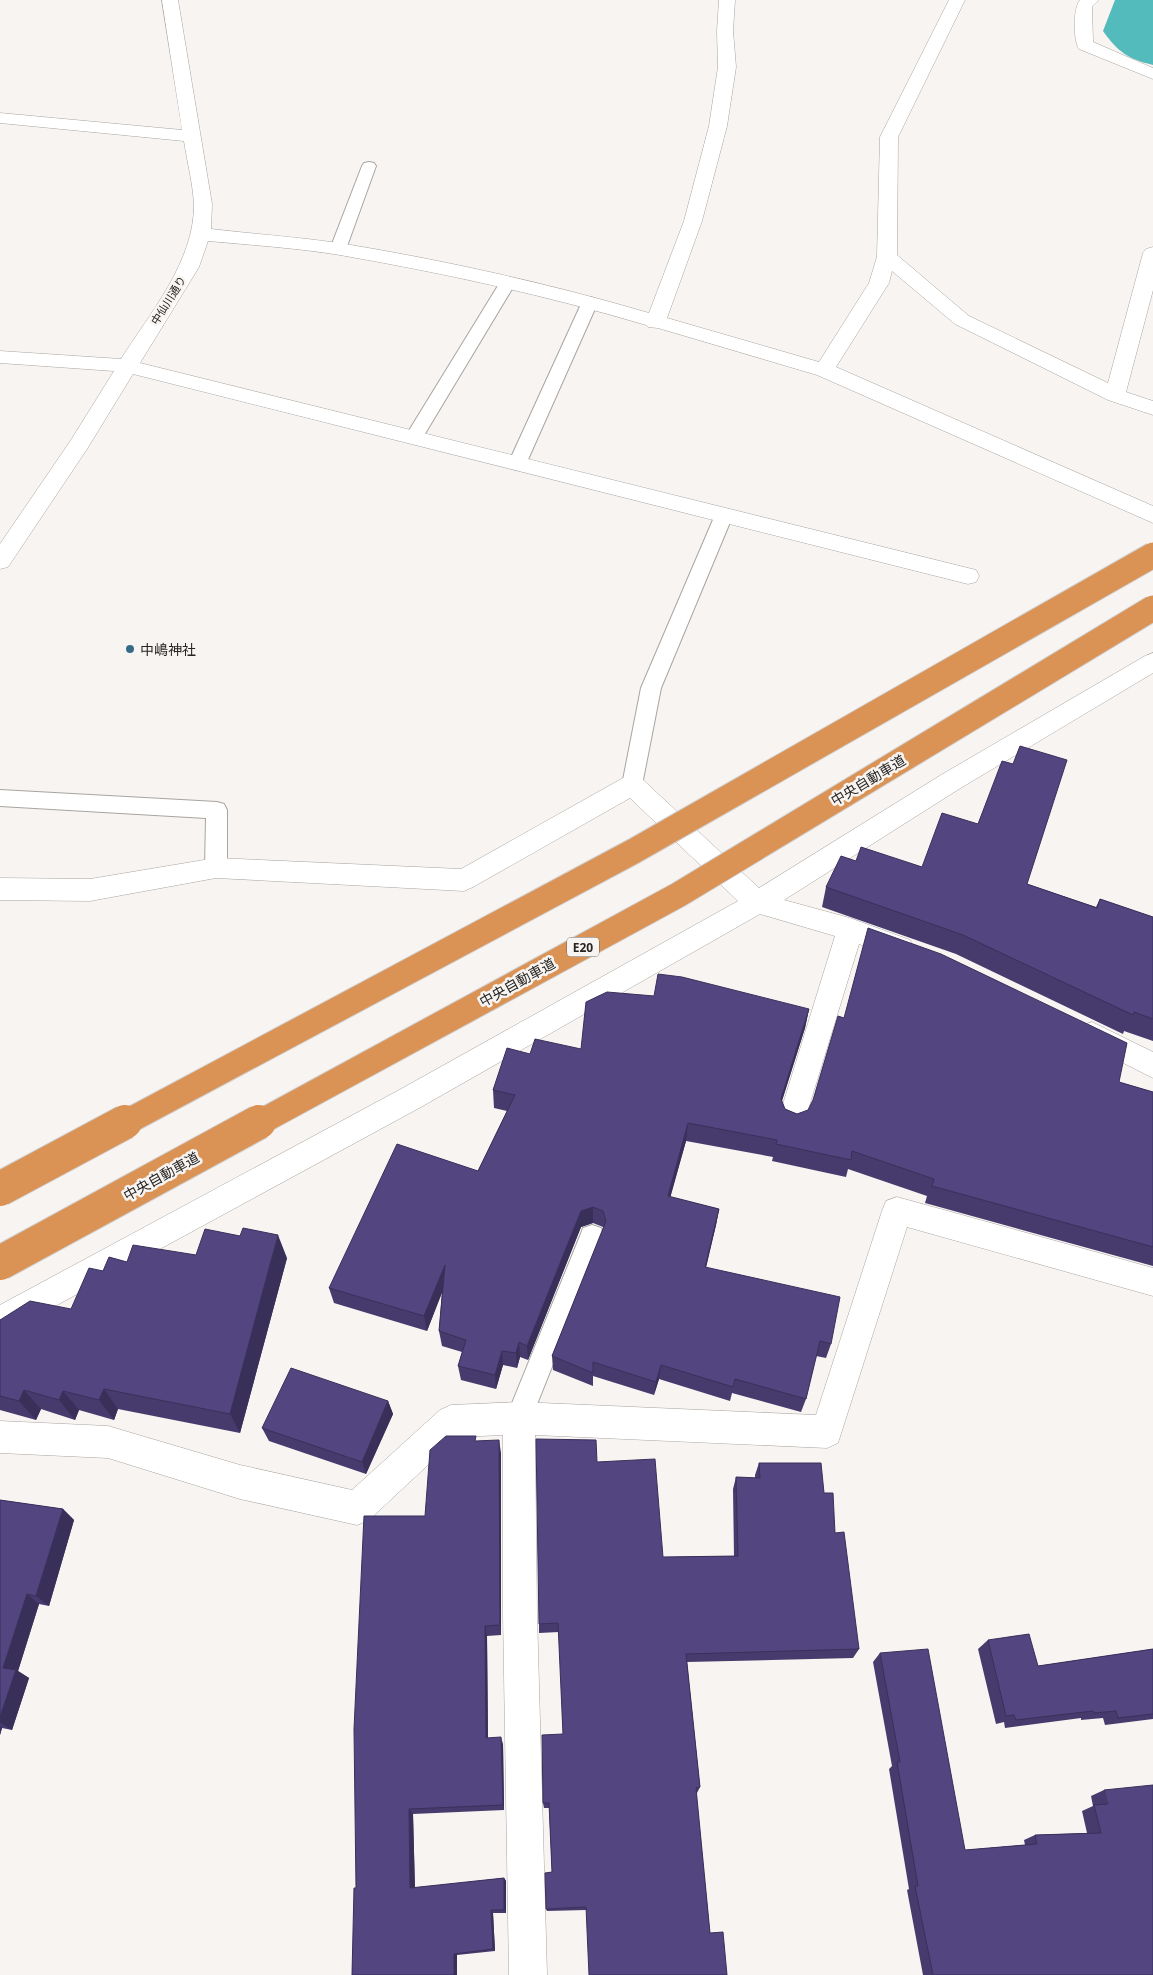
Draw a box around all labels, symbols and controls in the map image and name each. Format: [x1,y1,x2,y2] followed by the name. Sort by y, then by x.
[147,273,189,327] street label: 中仙川通り
[140,640,196,659] place label: 中嶋神社
[124,643,136,655] marker: 中嶋神社
[827,750,909,810] street label: 中央自動車道
[567,938,599,956] road number: E20
[476,953,558,1011] street label: 中央自動車道
[120,1147,202,1205] street label: 中央自動車道

